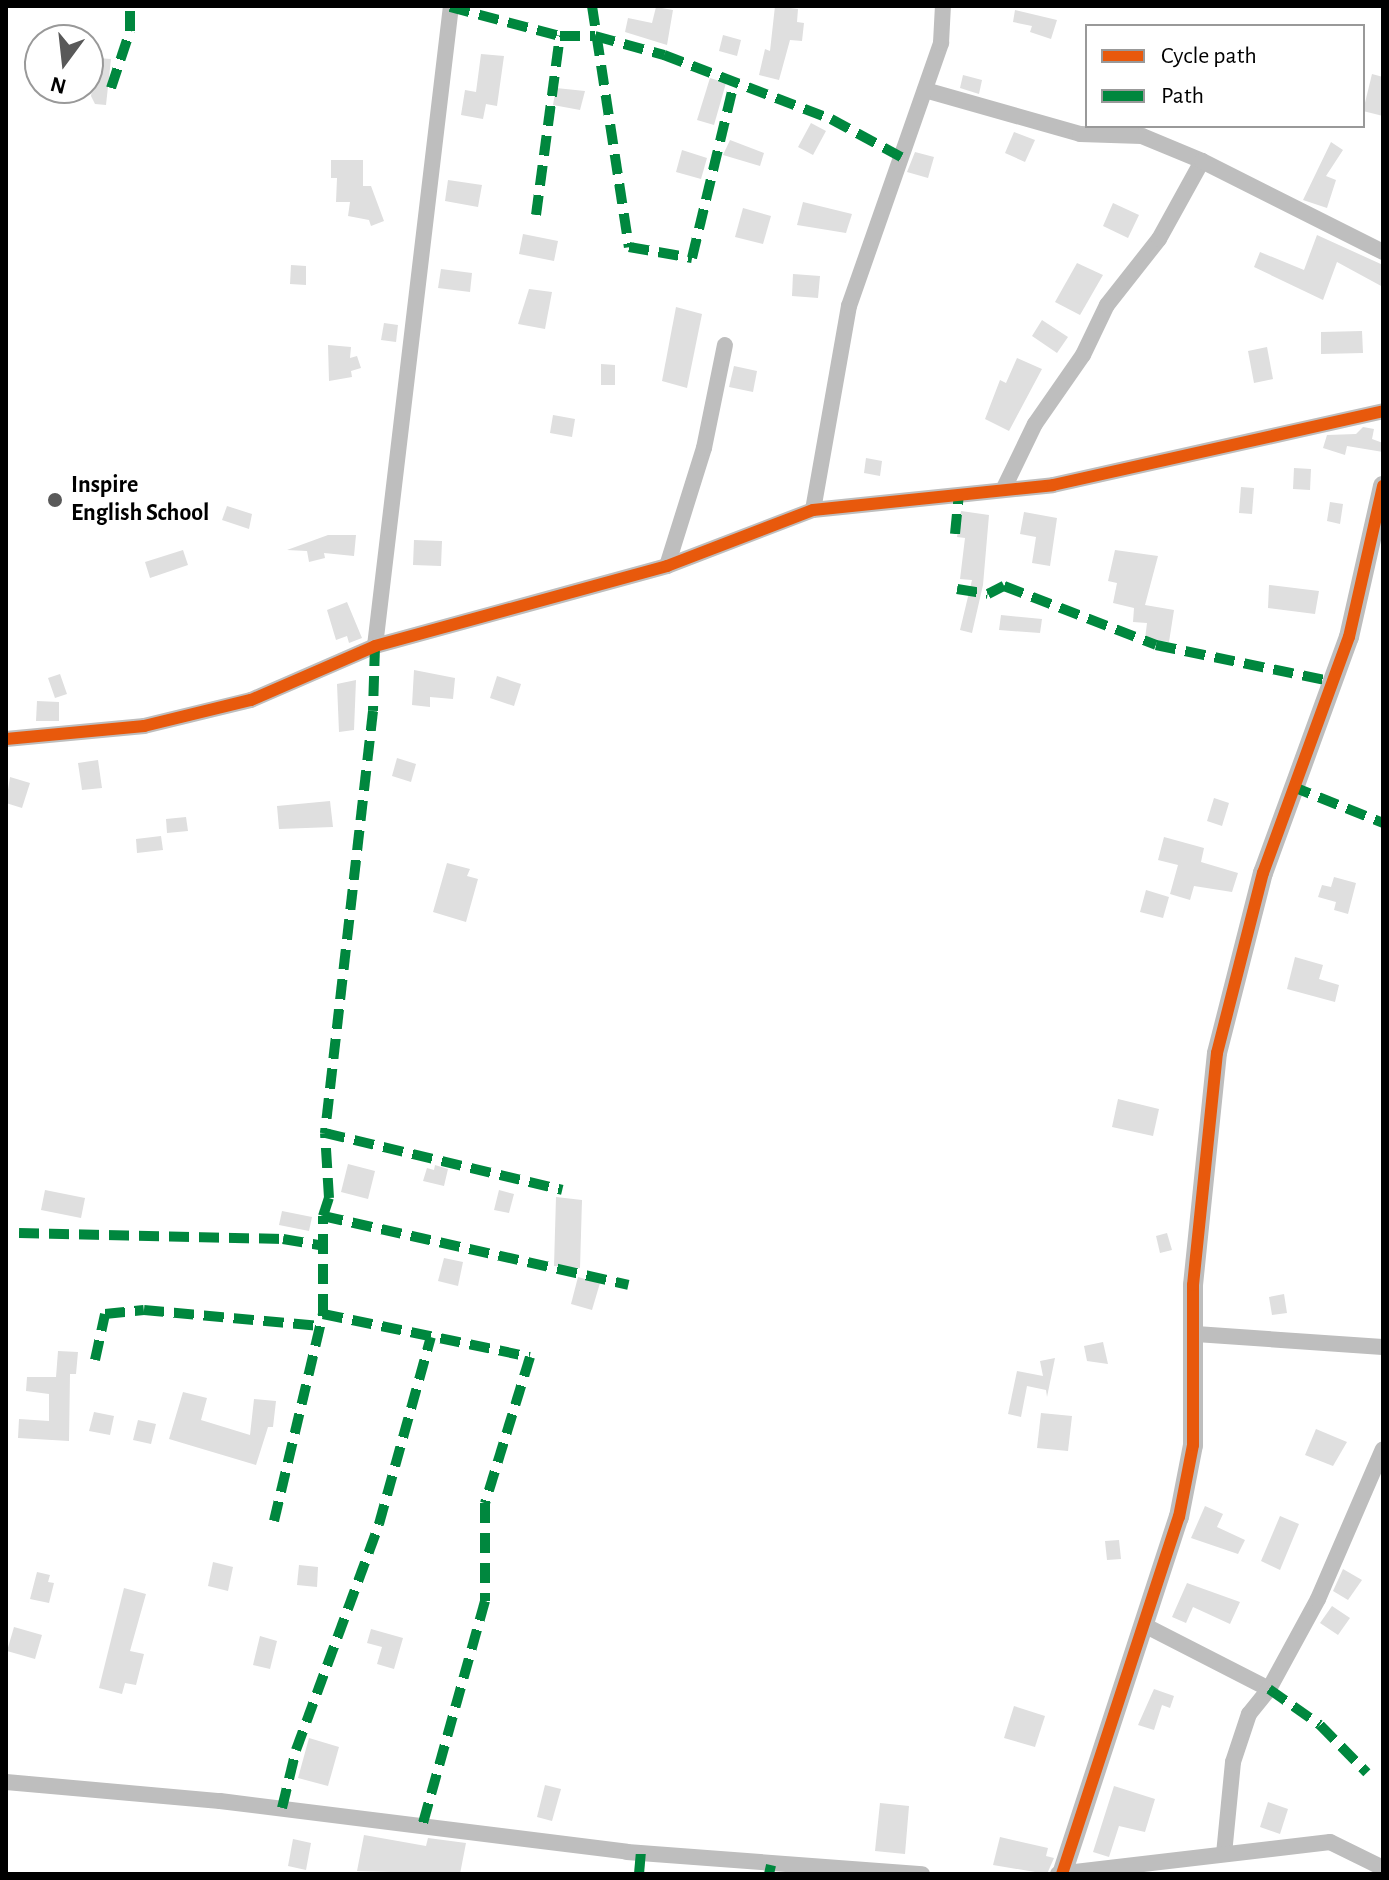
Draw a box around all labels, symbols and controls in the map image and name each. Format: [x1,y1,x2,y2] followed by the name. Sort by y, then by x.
[24,24,104,104] north arrow
[1085,24,1365,128] legend
[1161,44,1257,68] text: Cycle path
[48,73,69,98] text: N
[1161,84,1204,108] text: Path
[71,472,209,528] place label: Inspire English School
[46,491,64,509] marker: Inspire English School

